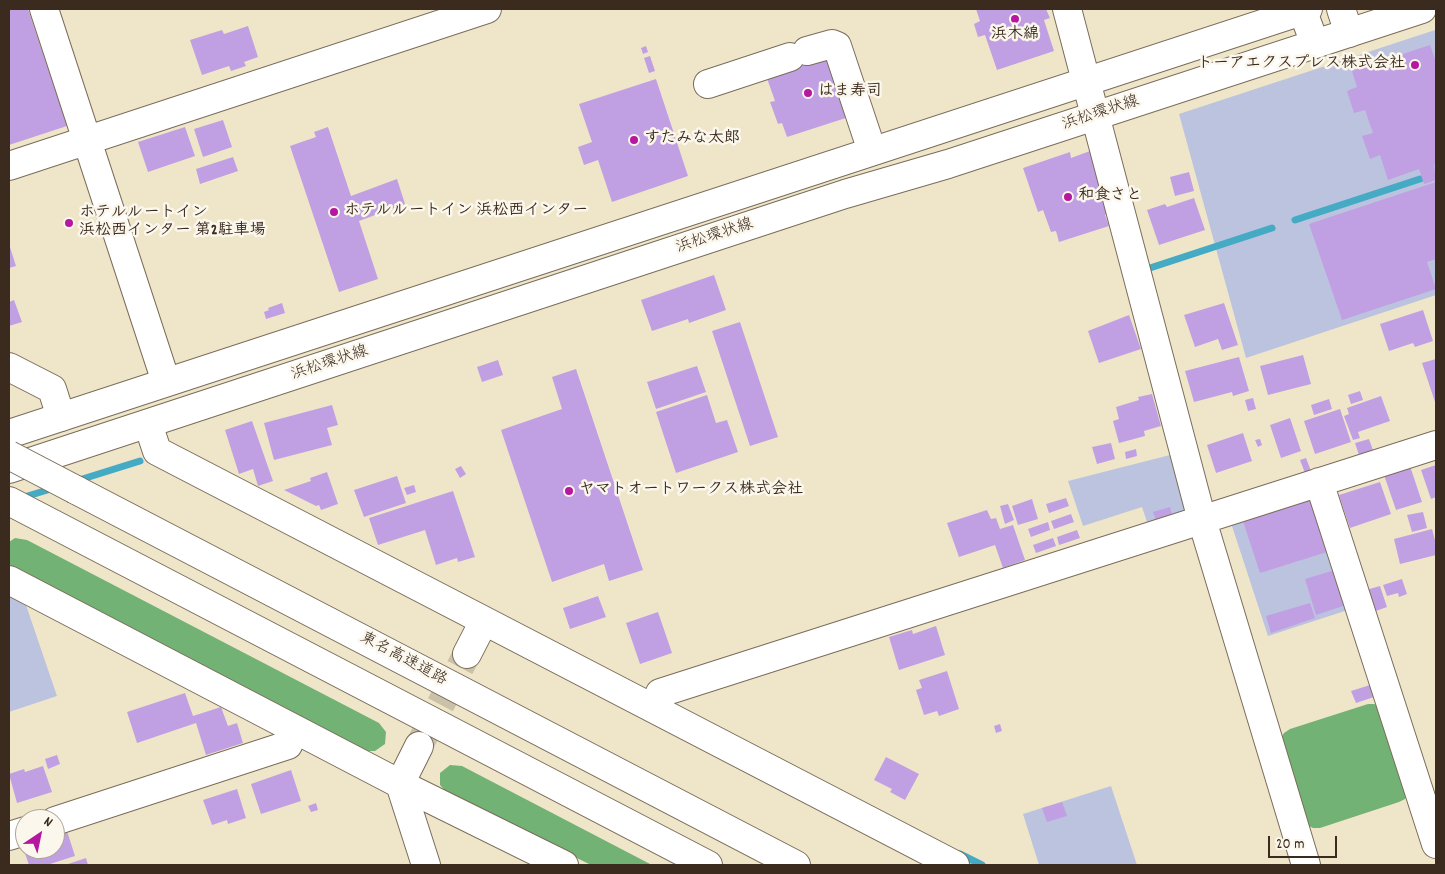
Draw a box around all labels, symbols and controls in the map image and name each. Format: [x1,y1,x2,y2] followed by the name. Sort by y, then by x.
[1009,13,1021,25] marker: 浜木綿
[991,26,1039,46] place label: 浜木綿
[1197,55,1405,75] place label: トーアエクスプレス株式会社
[1409,59,1421,71] marker: トーアエクスプレス株式会社
[818,83,882,103] place label: はま寿司
[802,87,814,99] marker: はま寿司
[1060,93,1142,135] street label: 浜松環状線
[644,130,740,150] place label: すたみな太郎
[628,134,640,146] marker: すたみな太郎
[1078,187,1142,207] place label: 和食さと
[1062,191,1074,203] marker: 和食さと
[344,202,588,222] place label: ホテルルートイン 浜松西インター
[79,204,266,242] place label: ホテルルートイン 浜松西インター 第2駐車場
[328,206,340,218] marker: ホテルルートイン 浜松西インター
[674,216,756,258] street label: 浜松環状線
[63,217,75,229] marker: ホテルルートイン 浜松西インター 第2駐車場
[289,343,371,385] street label: 浜松環状線
[579,481,803,501] place label: ヤマトオートワークス株式会社
[563,485,575,497] marker: ヤマトオートワークス株式会社
[356,629,450,691] street label: 東名高速道路
[15,809,65,859] north arrow
[39,812,56,833] text: N
[1270,826,1339,858] scale bar
[1276,834,1304,856] text: 20 m

